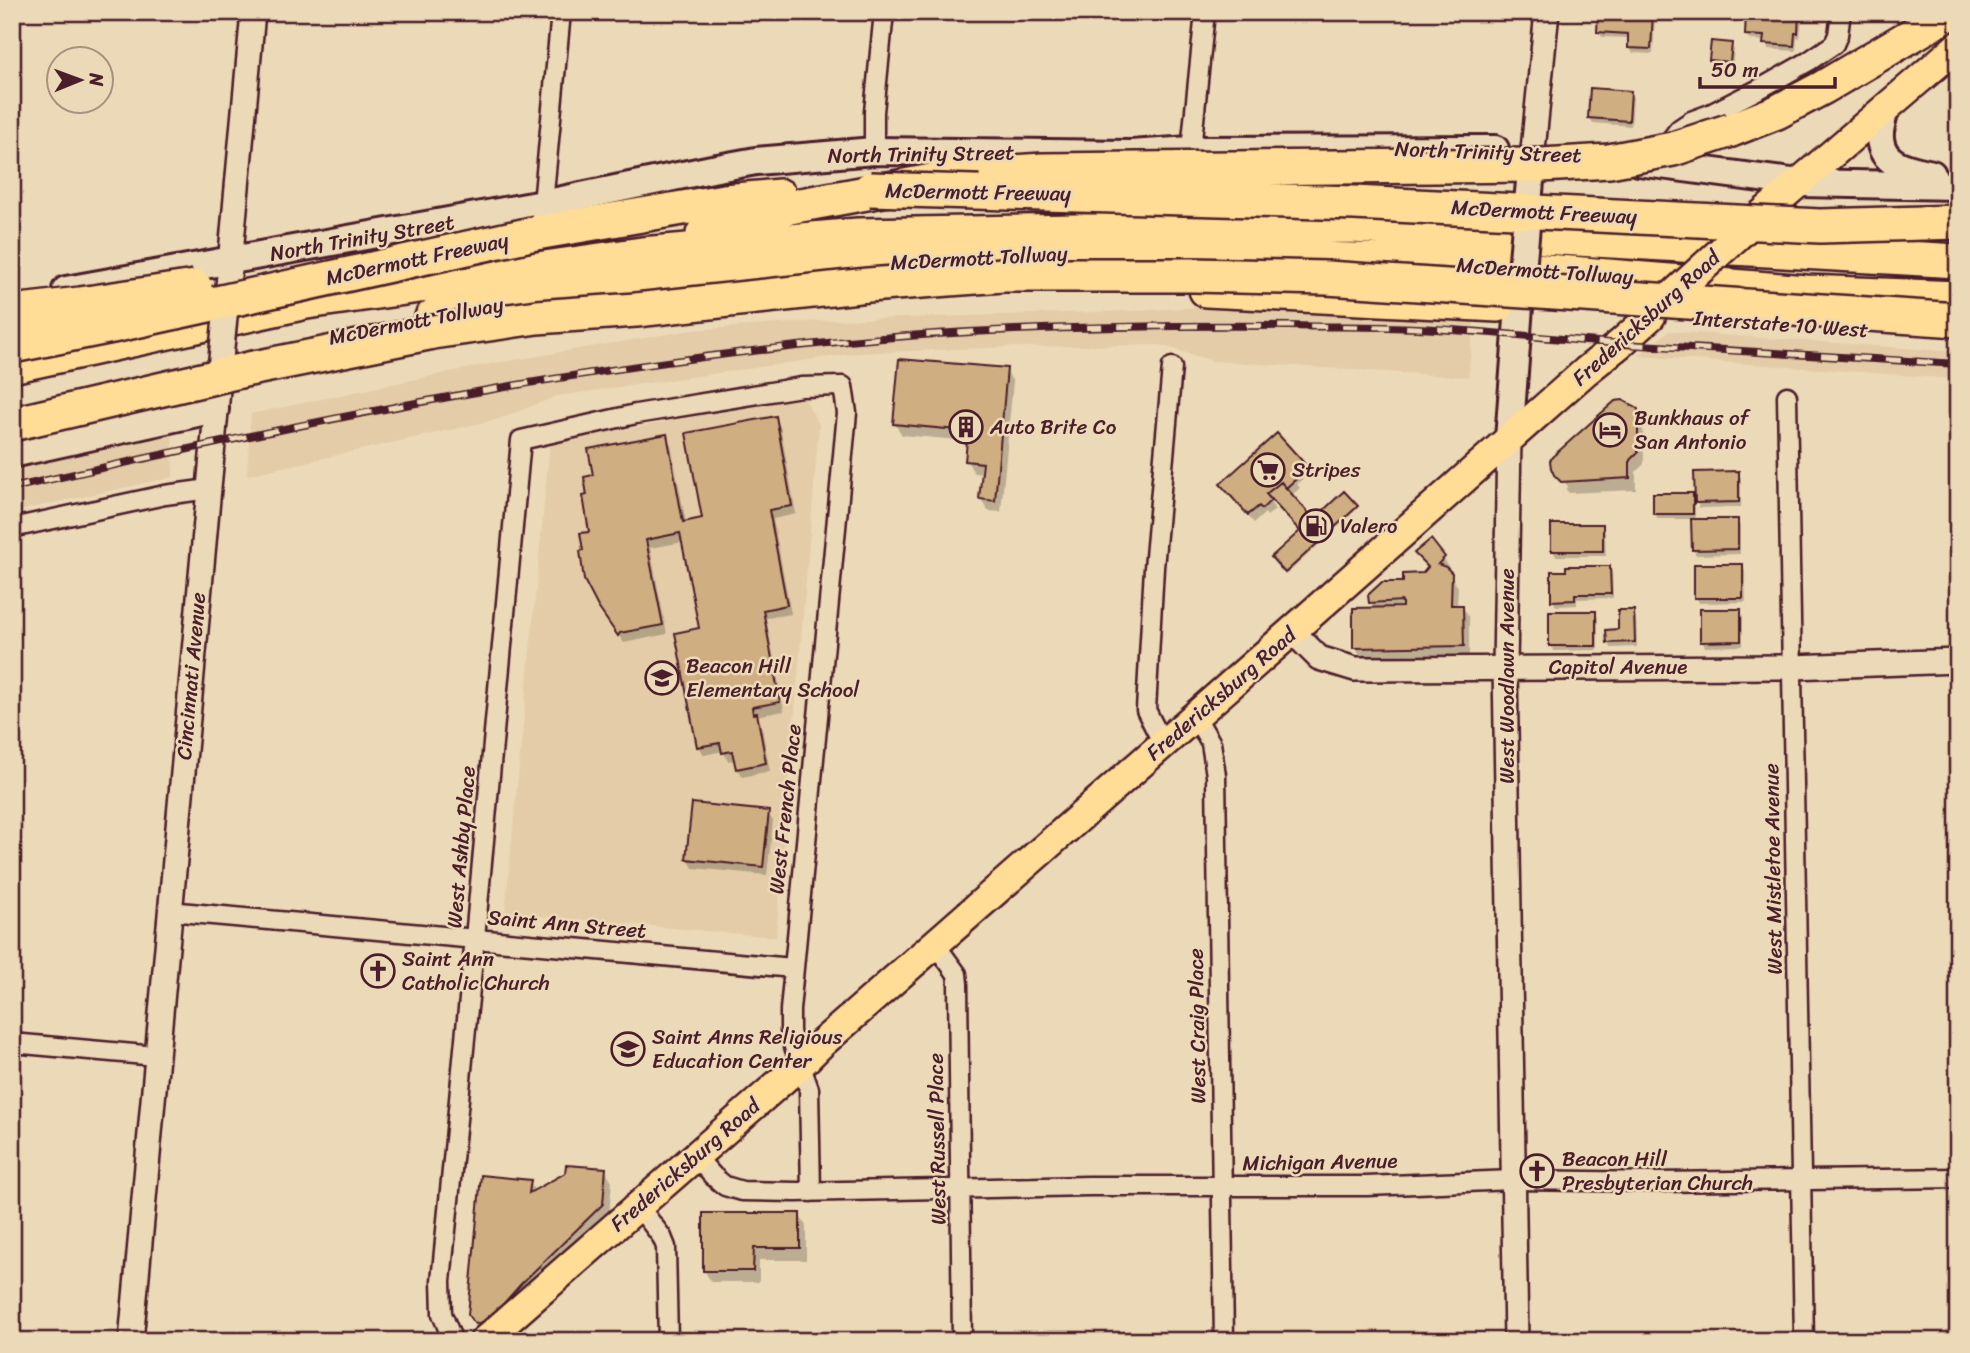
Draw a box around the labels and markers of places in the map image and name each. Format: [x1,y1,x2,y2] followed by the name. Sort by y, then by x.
[1634,399,1752,461] place label: Bunkhaus of San Antonio
[947,408,985,446] building icon: Auto Brite Co
[989,408,1117,446] place label: Auto Brite Co
[1591,411,1629,449] hotel icon: Bunkhaus of San Antonio
[1249,451,1287,489] supermarket icon: Stripes
[1292,451,1361,489] place label: Stripes
[1297,507,1335,545] fuel station icon: Valero
[1340,507,1397,545] place label: Valero
[686,647,860,709] place label: Beacon Hill Elementary School
[643,659,681,697] school or university icon: Beacon Hill Elementary School
[402,940,550,1002] place label: Saint Ann Catholic Church
[359,952,397,990] church icon: Saint Ann Catholic Church
[652,1018,843,1080] place label: Saint Anns Religious Education Center
[609,1030,647,1068] school or university icon: Saint Anns Religious Education Center
[1562,1140,1753,1202] place label: Beacon Hill Presbyterian Church
[1518,1152,1556,1190] church icon: Beacon Hill Presbyterian Church

